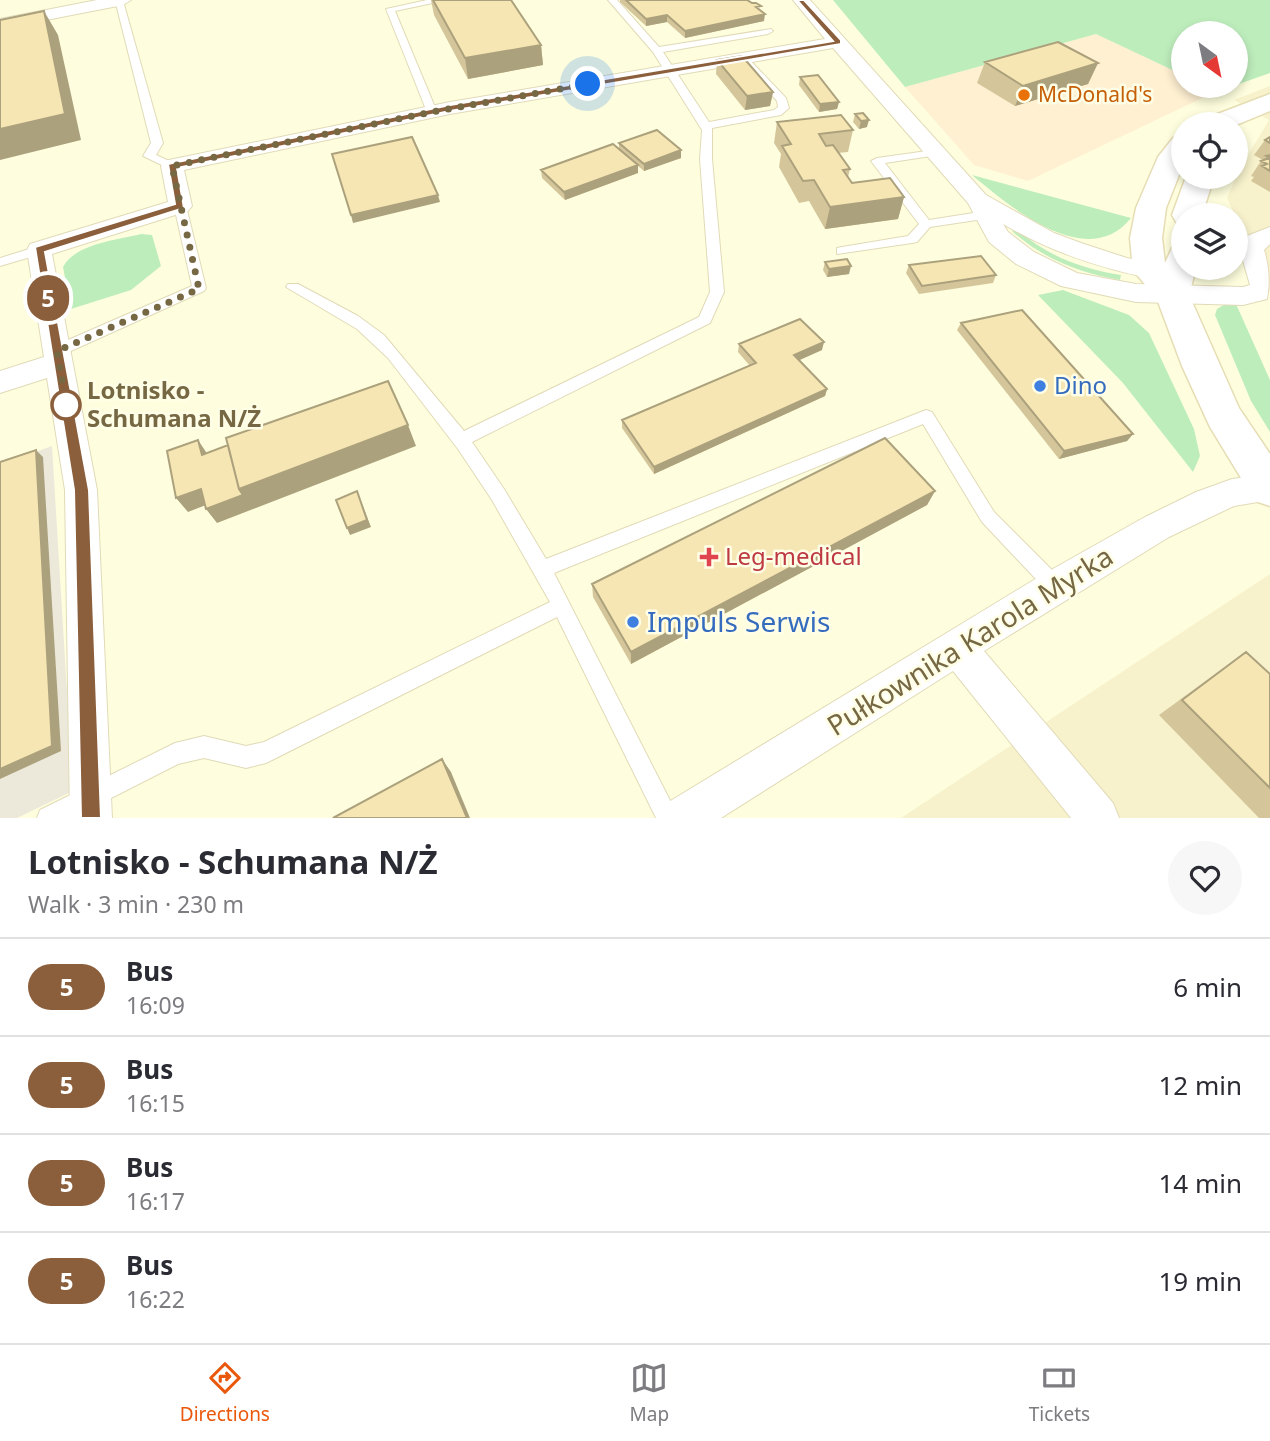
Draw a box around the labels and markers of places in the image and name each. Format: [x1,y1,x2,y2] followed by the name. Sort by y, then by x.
[1038,80,1152,108] place label: McDonald's
[1016,87,1032,103] marker: McDonald's
[1054,368,1107,401] place label: Dino
[87,373,261,434] place label: Lotnisko - Schumana N/Ż
[1032,378,1048,394] marker: Dino
[51,390,81,420] marker: Lotnisko - Schumana N/Ż
[725,539,862,572] place label: Leg-medical
[699,547,719,567] marker: Leg-medical
[647,602,831,640] place label: Impuls Serwis
[625,614,641,630] marker: Impuls Serwis

